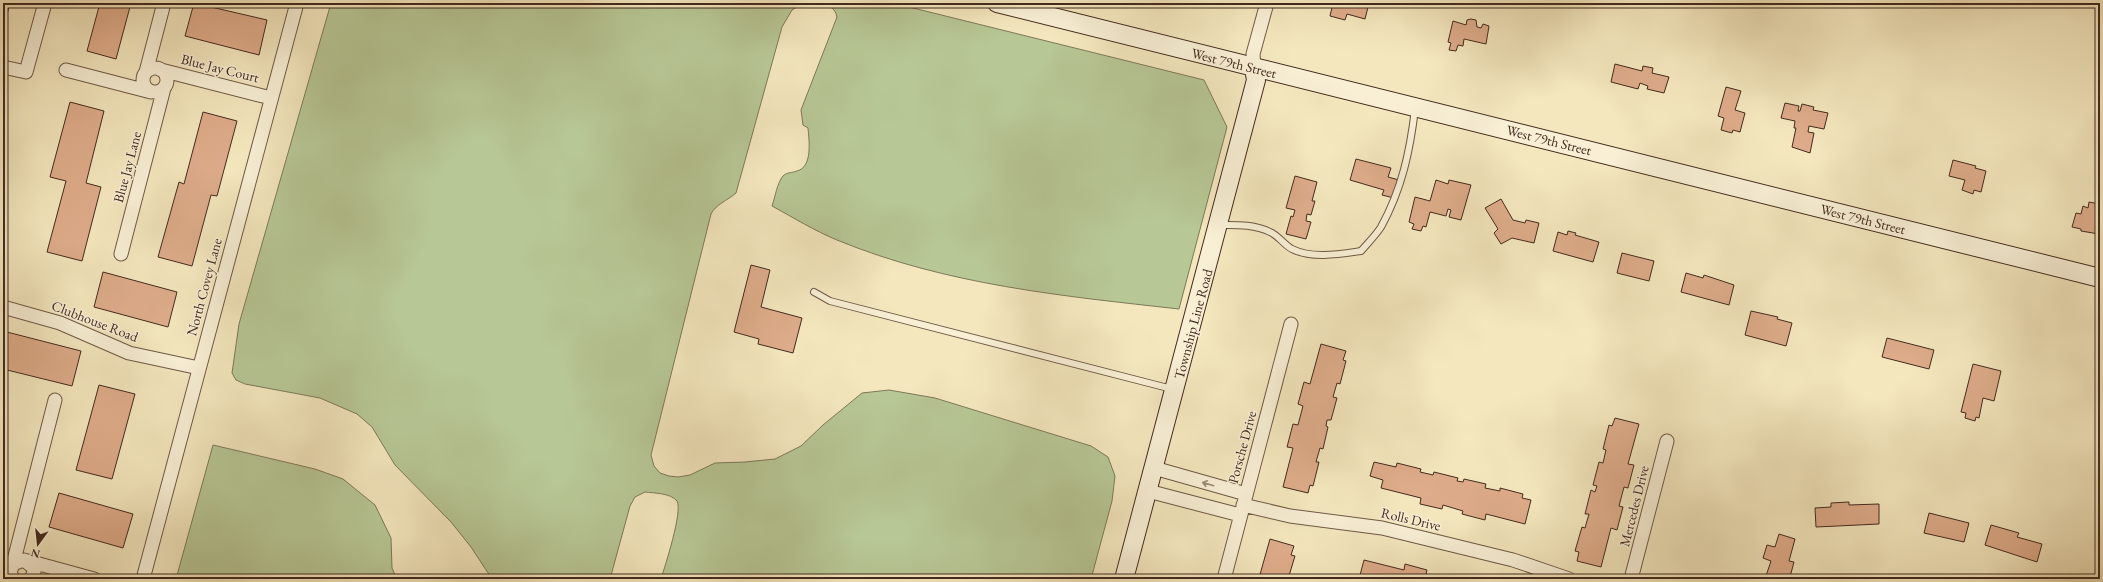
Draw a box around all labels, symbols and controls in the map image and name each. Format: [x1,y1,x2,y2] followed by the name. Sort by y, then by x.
[1190,44,1279,82] street label: West 79th Street
[179,50,261,87] street label: Blue Jay Court
[1505,121,1594,159] street label: West 79th Street
[109,129,145,205] street label: Blue Jay Lane
[1819,200,1908,238] street label: West 79th Street
[182,236,226,338] street label: North Covey Lane
[1170,266,1217,381] street label: Township Line Road
[49,296,142,346] street label: Clubhouse Road
[1224,408,1260,485] street label: Porsche Drive
[1615,463,1653,548] street label: Mercedes Drive
[1202,480,1215,487] one-way arrow
[1379,503,1443,535] street label: Rolls Drive
[18,524,58,564] north arrow
[29,546,42,562] text: N

